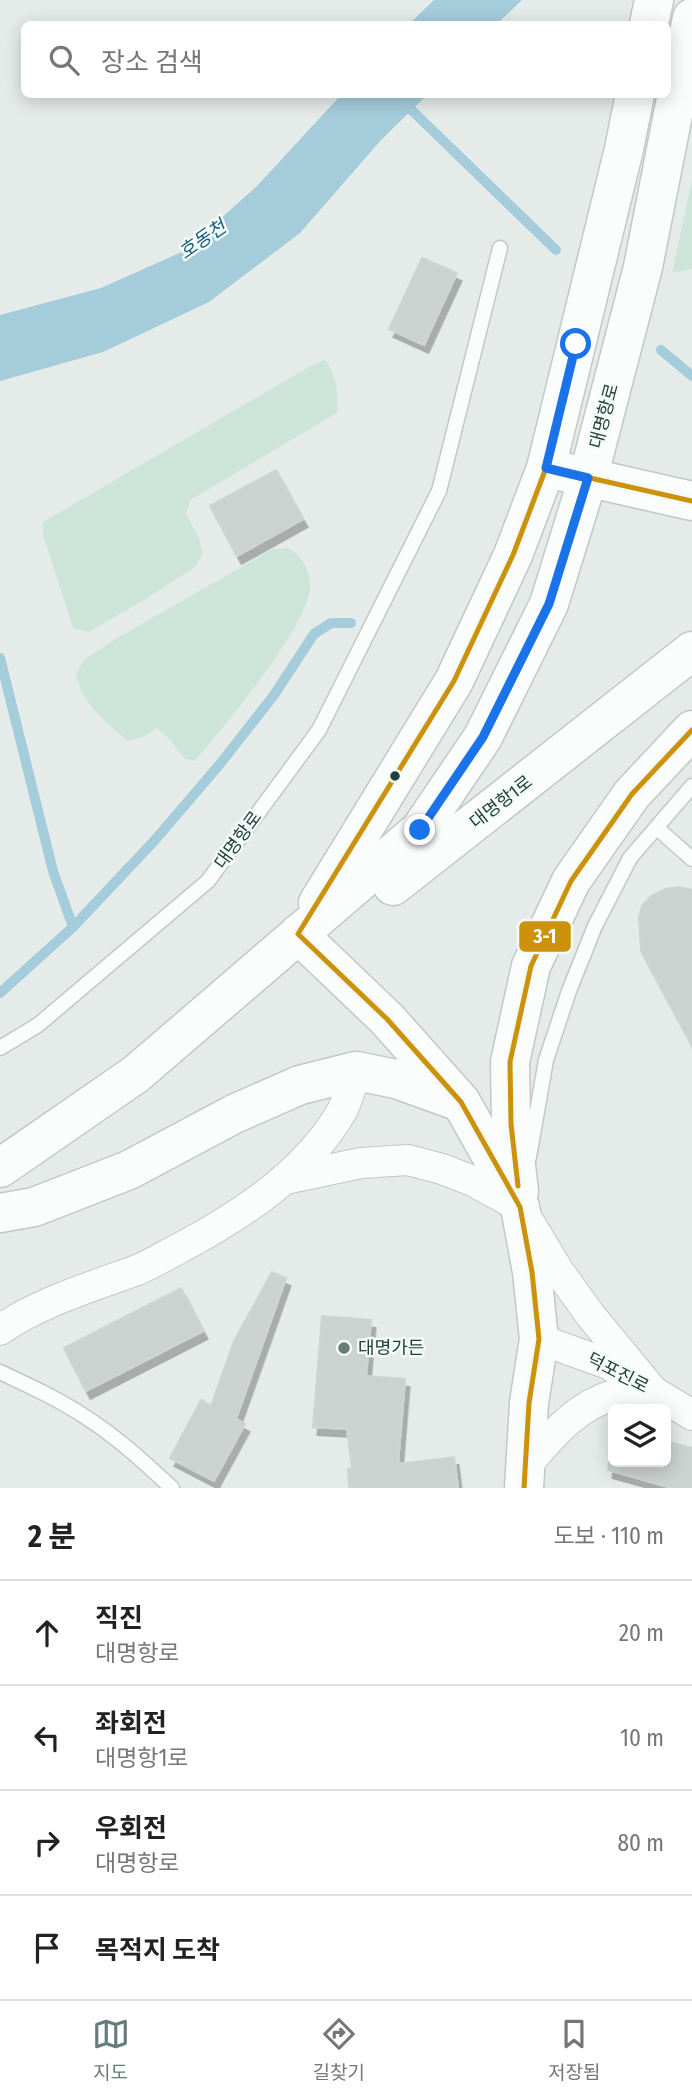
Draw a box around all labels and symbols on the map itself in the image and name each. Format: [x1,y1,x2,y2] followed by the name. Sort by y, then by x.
[174,214,232,264] water label: 호동천
[560,328,591,359] route start
[585,381,623,451] street label: 대명항로
[388,769,402,783] unlabelled marker
[465,771,537,833] street label: 대명항1로
[210,807,266,873] street label: 대명항로
[404,814,435,845] route end
[518,920,572,953] line badge: 3-1
[533,925,556,948] text: 3-1
[358,1337,424,1359] place label: 대명가든
[336,1340,352,1356] marker: 대명가든
[583,1348,653,1398] street label: 덕포진로

